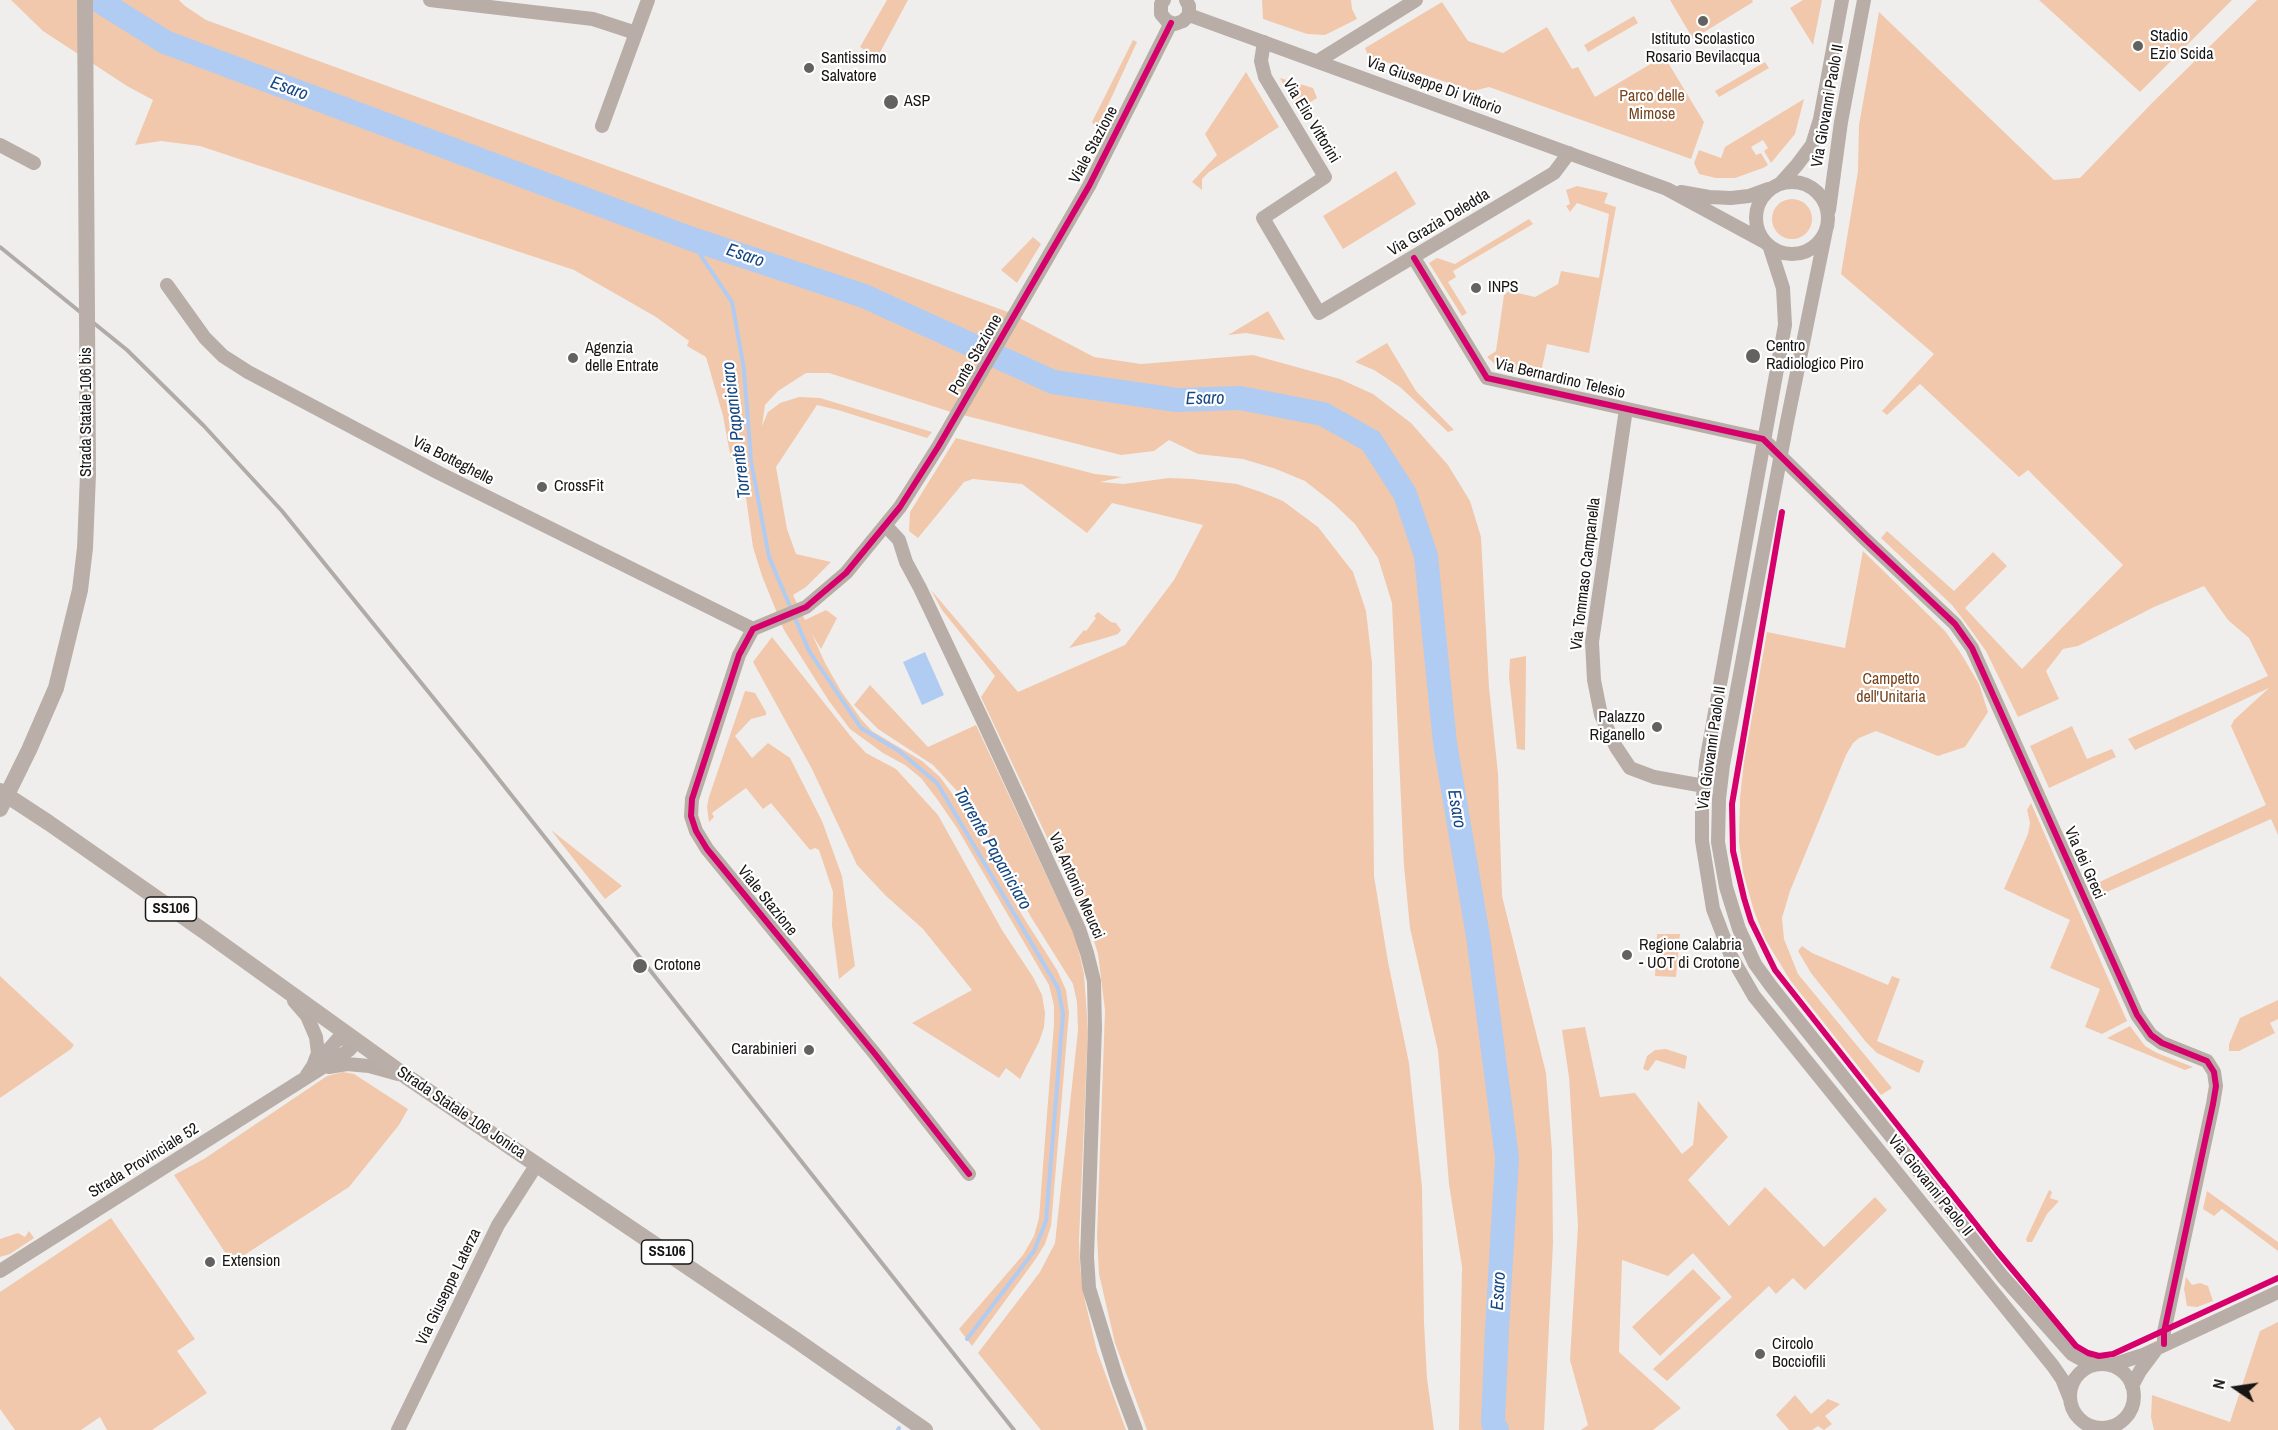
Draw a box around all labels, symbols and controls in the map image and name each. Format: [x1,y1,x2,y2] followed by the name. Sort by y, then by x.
[1696,14,1710,28] marker: Istituto Scolastico Rosario Bevilacqua
[2150,27,2213,65] place label: Stadio Ezio Scida
[1646,30,1760,68] place label: Istituto Scolastico Rosario Bevilacqua
[2131,39,2145,53] marker: Stadio Ezio Scida
[1808,43,1848,169] street label: Via Giovanni Paolo II
[821,49,887,87] place label: Santissimo Salvatore
[1364,53,1504,119] street label: Via Giuseppe Di Vittorio
[802,61,816,75] marker: Santissimo Salvatore
[267,72,311,106] water label: Esaro
[1278,75,1344,167] street label: Via Elio Vittorini
[1619,87,1685,125] park label: Parco delle Mimose
[904,92,930,112] place label: ASP
[882,93,900,111] marker: ASP
[1066,103,1122,187] street label: Viale Stazione
[1385,185,1493,261] street label: Via Grazia Deledda
[723,240,767,272] water label: Esaro
[1488,278,1519,298] place label: INPS
[1469,281,1483,295] marker: INPS
[945,311,1007,399] street label: Ponte Stazione
[1766,337,1864,375] place label: Centro Radiologico Piro
[585,339,659,377] place label: Agenzia delle Entrate
[77,347,97,477] street label: Strada Statale 106 bis
[1744,347,1762,365] marker: Centro Radiologico Piro
[566,351,580,365] marker: Agenzia delle Entrate
[1493,355,1627,403] street label: Via Bernardino Telesio
[718,360,756,500] water label: Torrente Papaniciaro
[1186,388,1224,410] water label: Esaro
[409,432,497,490] street label: Via Botteghelle
[554,477,604,497] place label: CrossFit
[535,480,549,494] marker: CrossFit
[1567,497,1605,651] street label: Via Tommaso Campanella
[1856,670,1926,708] park label: Campetto dell'Unitaria
[1694,685,1730,811] street label: Via Giovanni Paolo II
[1590,708,1645,746] place label: Palazzo Riganello
[1650,720,1664,734] marker: Palazzo Riganello
[948,784,1036,914] water label: Torrente Papaniciaro
[1442,788,1470,830] water label: Esaro
[2060,824,2108,902] street label: Via dei Greci
[1044,830,1108,942] street label: Via Antonio Meucci
[733,862,801,940] street label: Viale Stazione
[146,897,196,921] road number: SS106
[1639,936,1742,974] place label: Regione Calabria - UOT di Crotone
[1620,948,1634,962] marker: Regione Calabria - UOT di Crotone
[654,956,701,976] place label: Crotone
[631,957,649,975] marker: Crotone
[731,1040,797,1060] place label: Carabinieri
[802,1043,816,1057] marker: Carabinieri
[393,1063,529,1163] street label: Strada Statale 106 Jonica
[85,1119,203,1203] street label: Strada Provinciale 52
[1883,1132,1977,1240] street label: Via Giovanni Paolo II
[412,1226,486,1348] street label: Via Giuseppe Laterza
[642,1240,692,1264] road number: SS106
[222,1252,280,1272] place label: Extension
[203,1255,217,1269] marker: Extension
[1487,1271,1511,1311] water label: Esaro
[1772,1335,1826,1373] place label: Circolo Bocciofili
[1753,1347,1767,1361] marker: Circolo Bocciofili
[2206,1358,2266,1418] north arrow
[2207,1377,2230,1391] text: N

